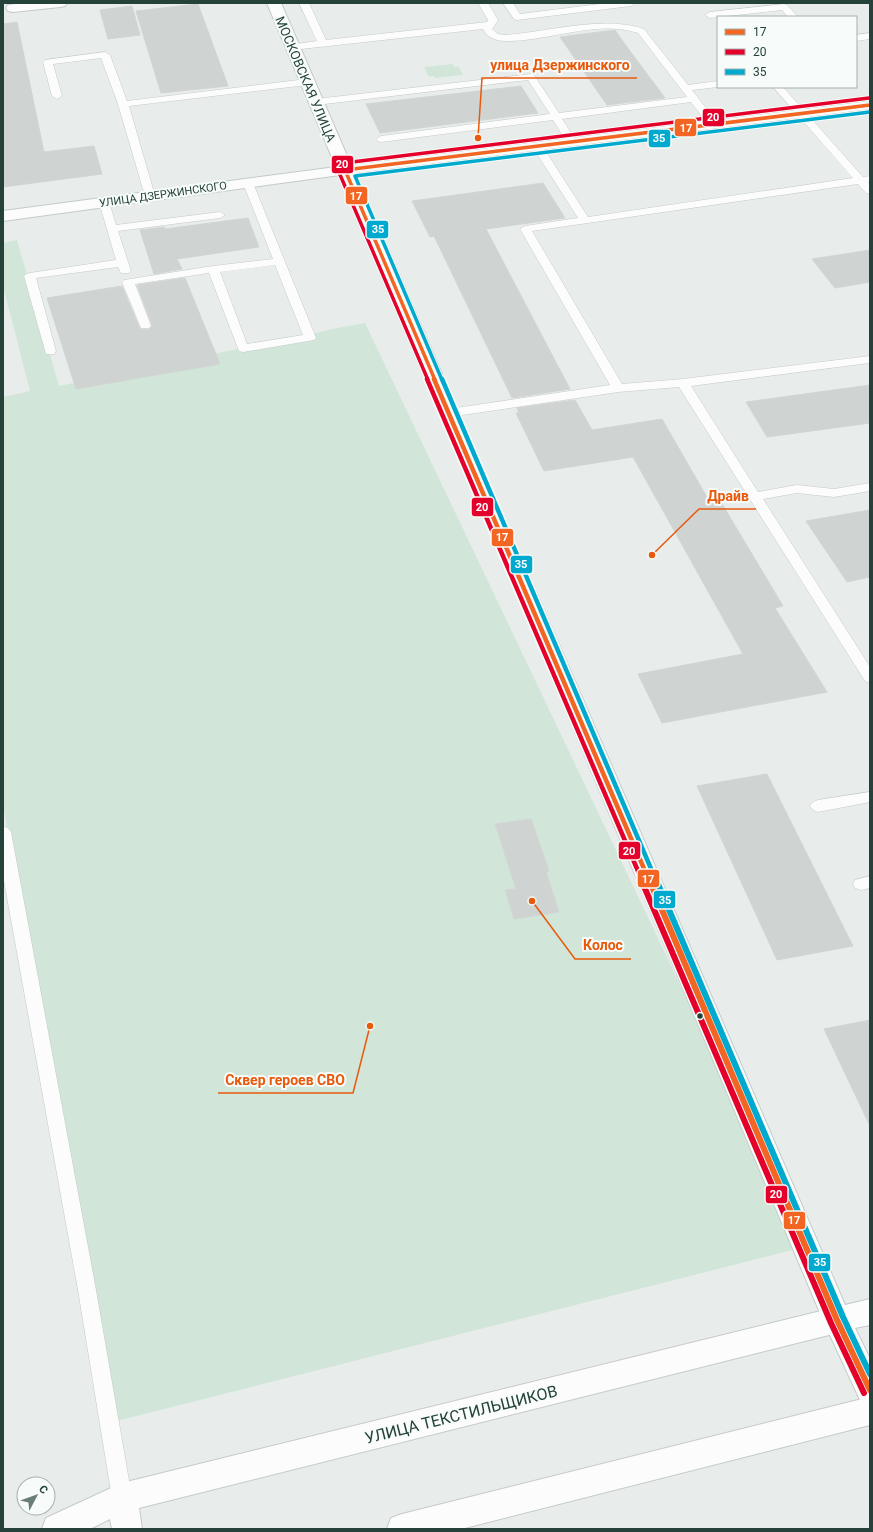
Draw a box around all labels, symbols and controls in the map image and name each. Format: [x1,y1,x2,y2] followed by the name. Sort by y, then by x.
[272,14,339,145] street label: МОСКОВСКАЯ УЛИЦА
[717,16,857,88] legend
[753,25,767,39] text: 17
[753,45,767,59] text: 20
[482,52,637,78] callout: улица Дзержинского
[490,57,630,73] text: улица Дзержинского
[753,65,767,79] text: 35
[702,108,725,127] line badge: 20
[707,111,719,124] text: 20
[674,118,697,137] line badge: 17
[680,122,692,135] text: 17
[648,129,671,148] line badge: 35
[653,132,665,145] text: 35
[331,155,354,174] line badge: 20
[336,158,348,171] text: 20
[98,179,228,210] street label: УЛИЦА ДЗЕРЖИНСКОГО
[345,186,368,205] line badge: 17
[350,190,362,203] text: 17
[366,220,389,239] line badge: 35
[372,223,384,236] text: 35
[699,483,756,509] callout: Драйв
[707,488,749,504] text: Драйв
[471,497,494,517] line badge: 20
[476,501,488,514] text: 20
[491,528,514,547] line badge: 17
[496,531,508,544] text: 17
[510,555,533,574] line badge: 35
[515,558,527,571] text: 35
[618,841,641,860] line badge: 20
[623,845,635,858] text: 20
[637,869,660,888] line badge: 17
[642,873,654,886] text: 17
[653,890,676,909] line badge: 35
[659,894,671,907] text: 35
[575,933,631,959] callout: Колос
[583,937,623,953] text: Колос
[695,1011,705,1021] unlabelled marker
[218,1067,353,1093] callout: Сквер героев СВО
[225,1072,345,1088] text: Сквер героев СВО
[765,1185,788,1204] line badge: 20
[770,1188,782,1201] text: 20
[783,1211,806,1230] line badge: 17
[788,1214,800,1227] text: 17
[808,1253,831,1272] line badge: 35
[814,1256,826,1269] text: 35
[363,1381,559,1448] street label: УЛИЦА ТЕКСТИЛЬЩИКОВ
[16,1476,56,1516] north arrow
[36,1483,50,1497] text: С

